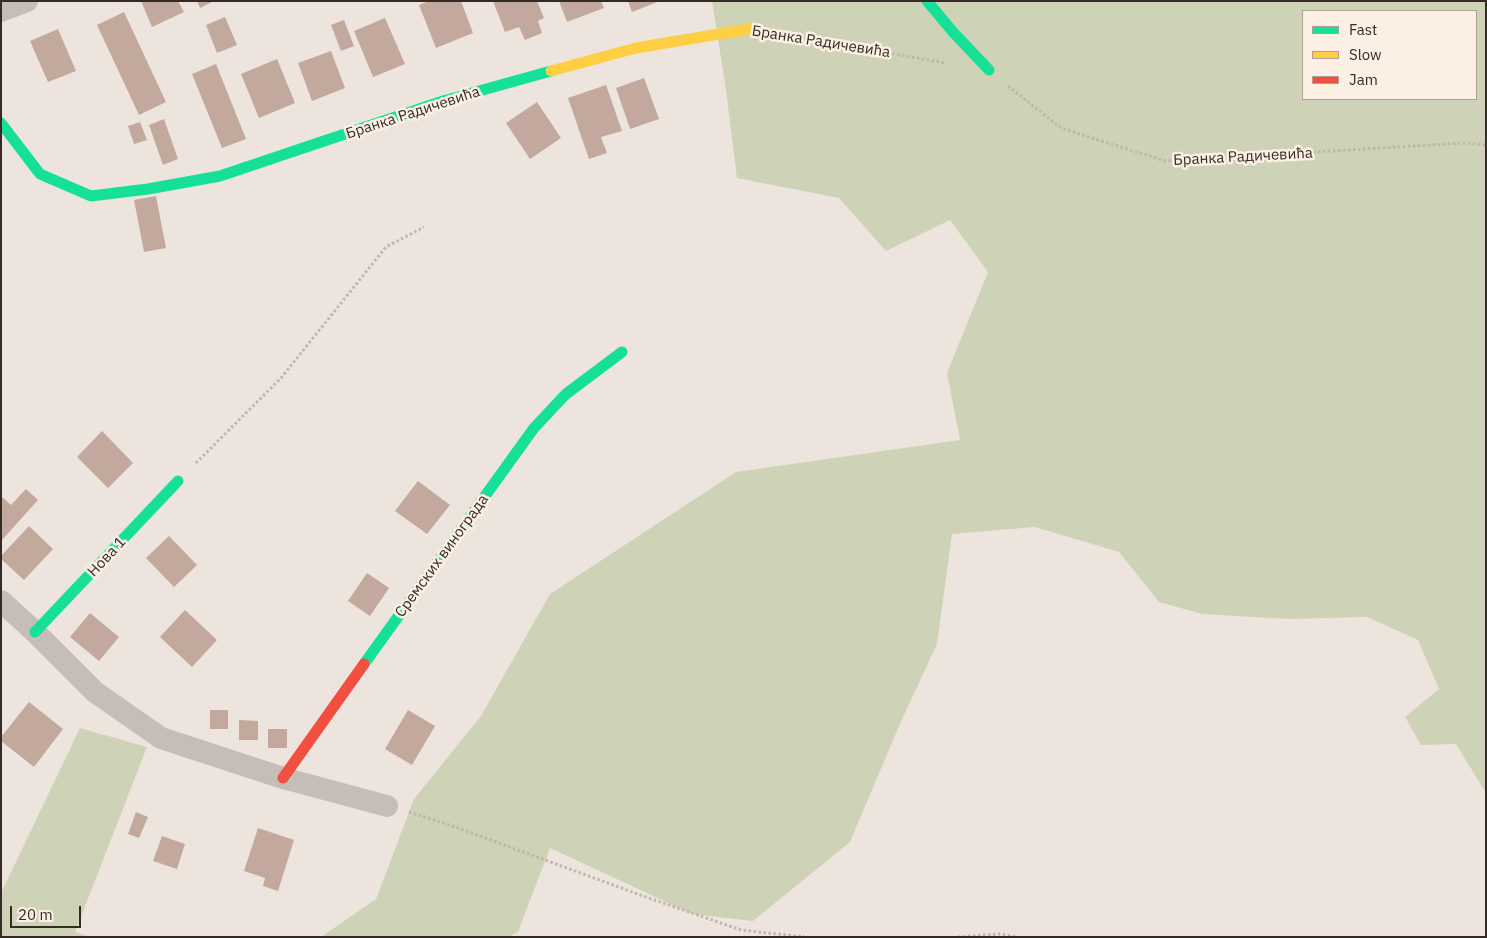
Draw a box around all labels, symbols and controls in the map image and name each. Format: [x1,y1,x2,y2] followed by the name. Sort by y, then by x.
[1302,10,1477,100] legend
[1349,20,1377,39] text: Fast
[751,22,891,62] street label: Бранка Радичевића
[1349,45,1382,64] text: Slow
[1349,70,1378,89] text: Jam
[344,83,482,143] street label: Бранка Радичевића
[1173,144,1313,170] street label: Бранка Радичевића
[391,491,493,621] street label: Сремских винограда
[84,533,130,581] street label: Нова 1
[12,896,84,928] scale bar
[18,905,53,924] text: 20 m

